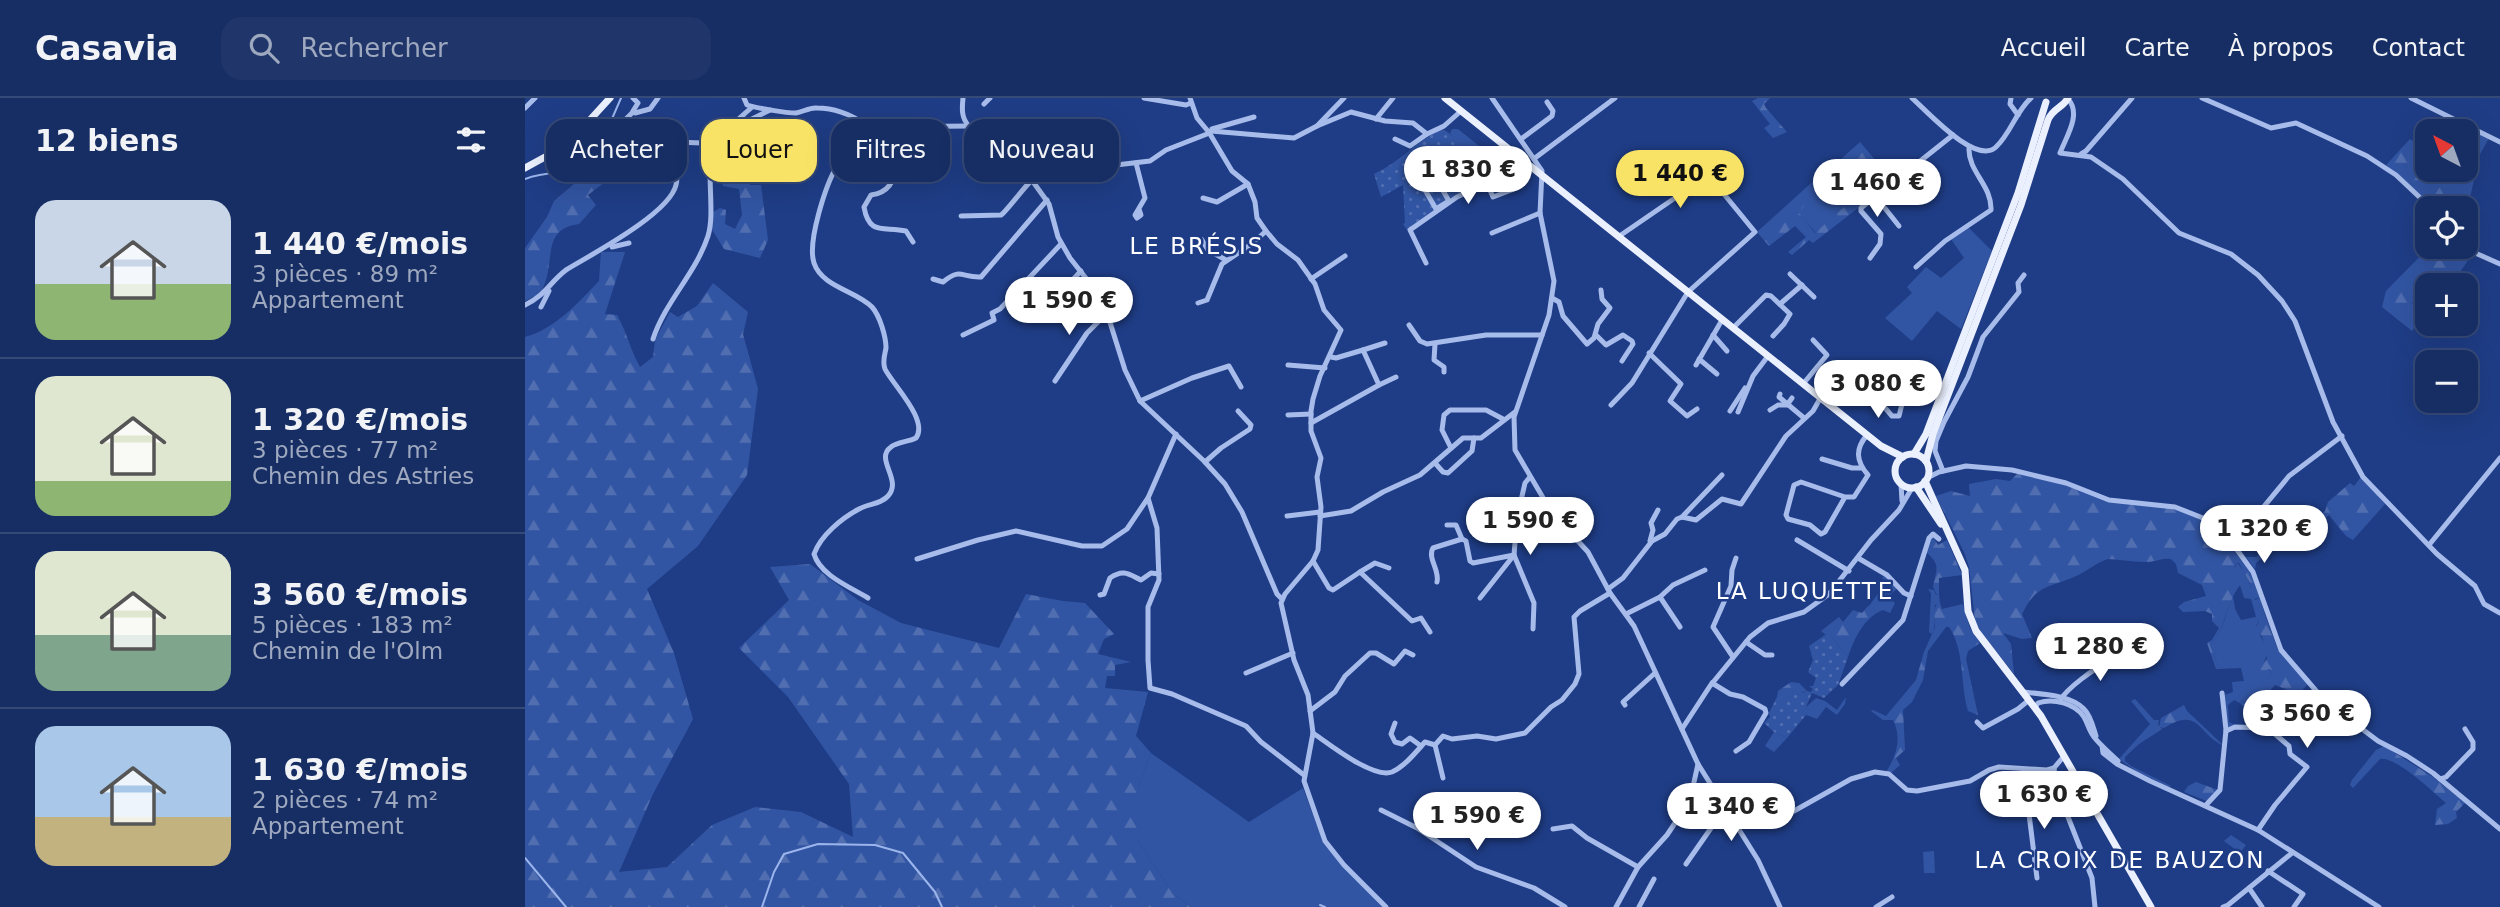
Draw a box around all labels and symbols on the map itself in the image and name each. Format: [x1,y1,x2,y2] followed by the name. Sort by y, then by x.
[2415,119,2478,182] north arrow
[1403,146,1533,206] pin: 1 830 €
[1615,150,1745,210] pin: 1 440 €
[1812,159,1942,219] pin: 1 460 €
[1130,232,1264,259] district label: LE BRÉSIS
[1004,278,1134,337] pin: 1 590 €
[1813,360,1943,420] pin: 3 080 €
[1465,498,1595,557] pin: 1 590 €
[2199,505,2329,565] pin: 1 320 €
[1716,578,1894,604] district label: LA LUQUETTE
[2035,624,2165,683] pin: 1 280 €
[2242,690,2372,750] pin: 3 560 €
[1979,772,2109,831] pin: 1 630 €
[1666,784,1796,843] pin: 1 340 €
[1412,792,1542,852] pin: 1 590 €
[1975,847,2265,873] district label: LA CROIX DE BAUZON

